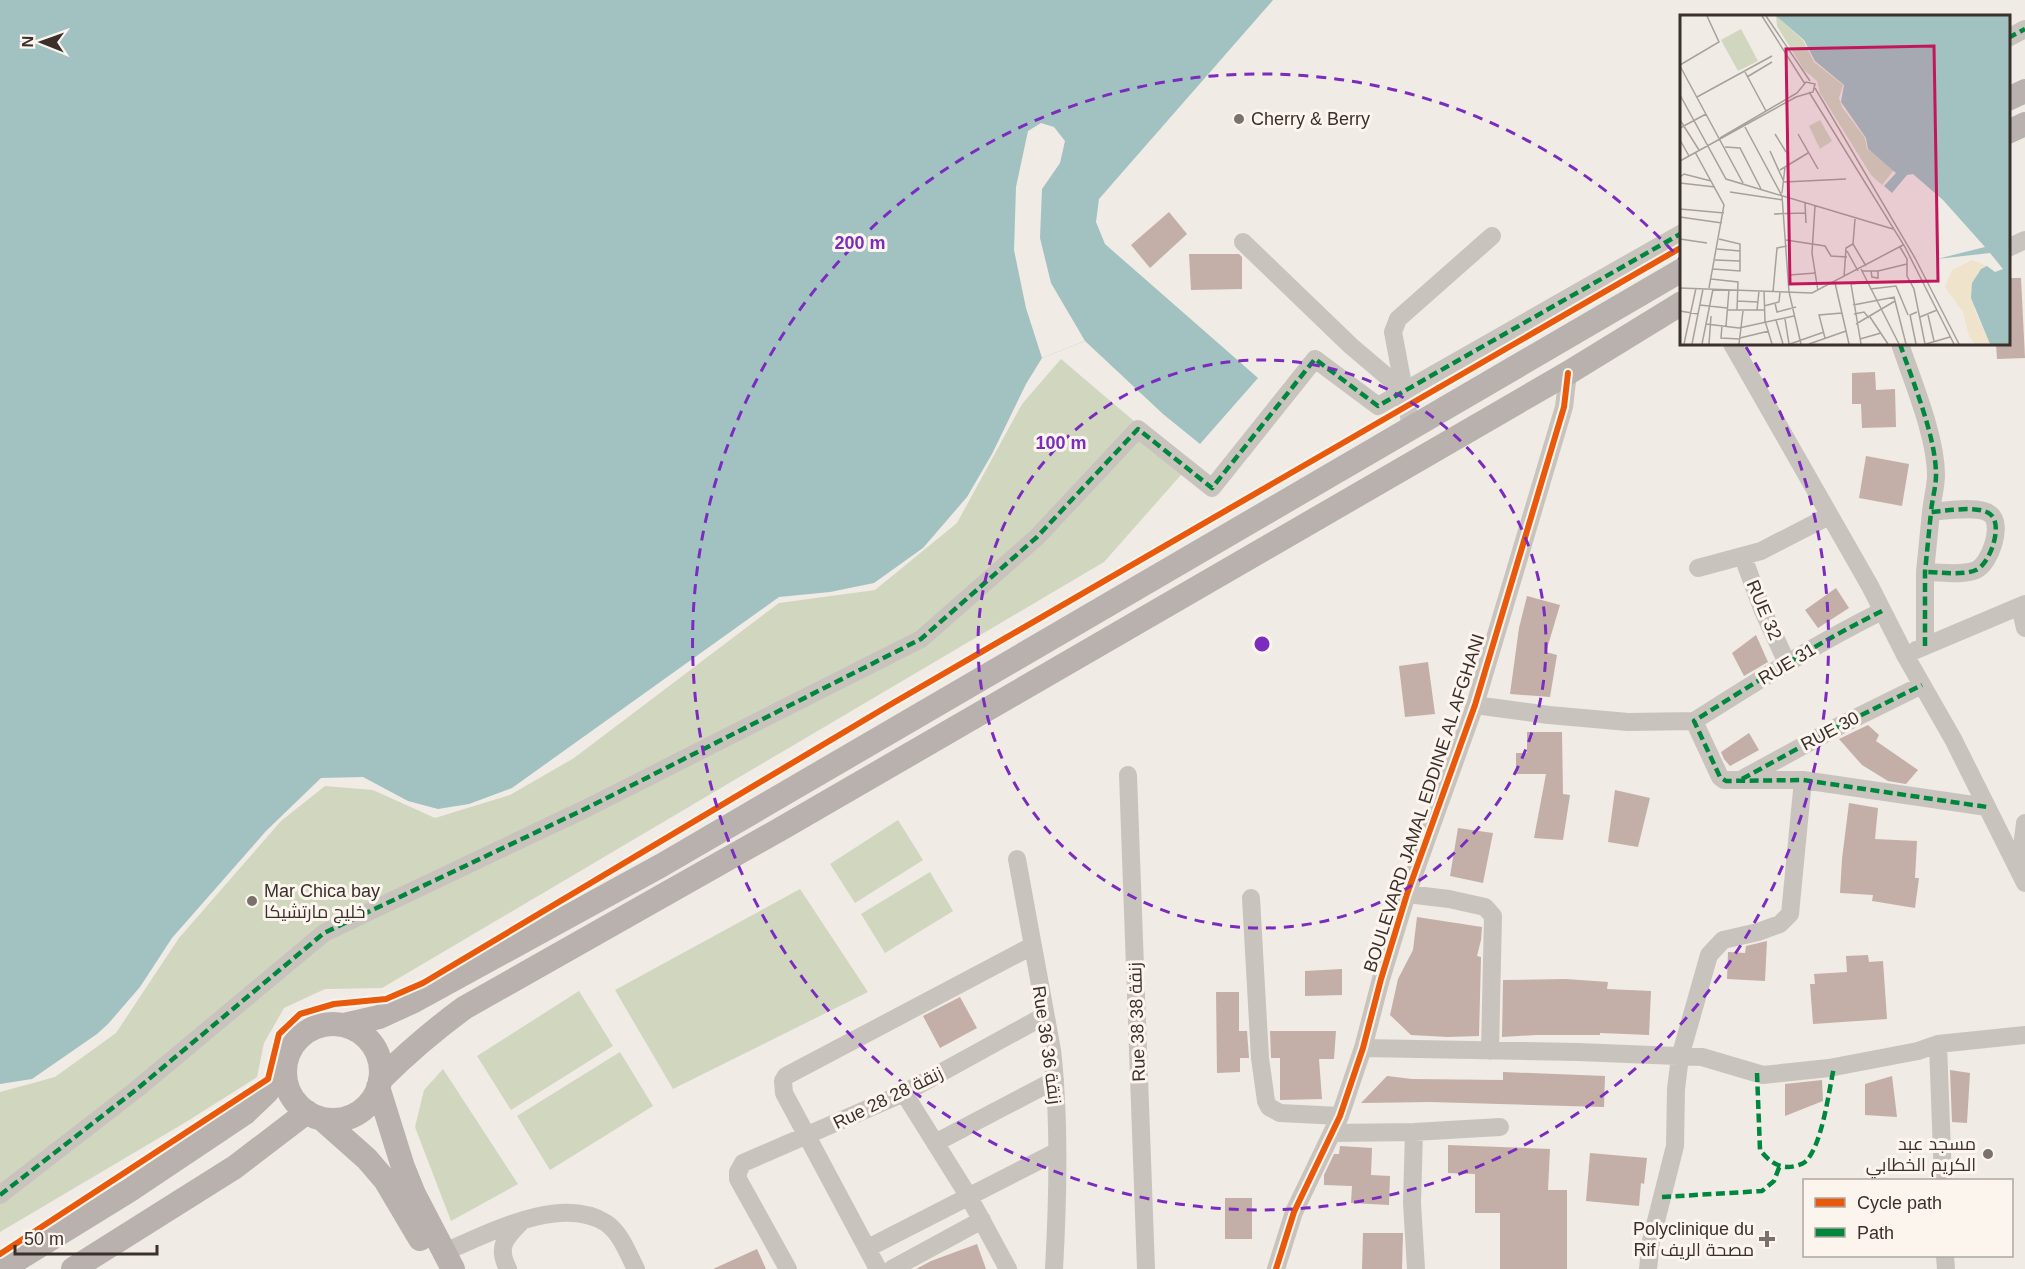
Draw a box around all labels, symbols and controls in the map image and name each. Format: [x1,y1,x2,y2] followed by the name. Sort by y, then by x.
[12,12,72,72] north arrow
[1680,15,2010,345] inset map
[19,36,36,48] text: N
[1251,109,1370,129] place label: Cherry & Berry
[1232,112,1246,126] marker: Cherry & Berry
[834,233,886,253] text: 200 m
[1035,433,1087,453] text: 100 m
[1742,577,1786,643] street label: RUE 32
[1360,631,1488,975] street label: BOULEVARD JAMAL EDDINE AL AFGHANI
[1252,634,1272,654] centre of rings
[1755,639,1819,689] street label: RUE 31
[1797,707,1863,755] street label: RUE 30
[264,881,380,924] place label: Mar Chica bay خليج مارتشيكا
[245,894,259,908] marker: Mar Chica bay خليج مارتشيكا
[1125,962,1150,1082] street label: Rue 38 زنقة 38
[1028,984,1065,1106] street label: Rue 36 زنقة 36
[830,1063,947,1134] street label: Rue 28 زنقة 28
[1866,1134,1976,1179] place label: مسجد عبد الكريم الخطابي
[1981,1147,1995,1161] marker: مسجد عبد الكريم الخطابي
[1803,1179,2013,1257] legend
[1857,1193,1942,1213] text: Cycle path
[15,1218,158,1256] scale bar
[1633,1219,1754,1261] place label: Polyclinique du Rif مصحة الريف
[1857,1223,1894,1243] text: Path
[24,1229,64,1249] text: 50 m
[1758,1230,1776,1248] marker: Polyclinique du Rif مصحة الريف

